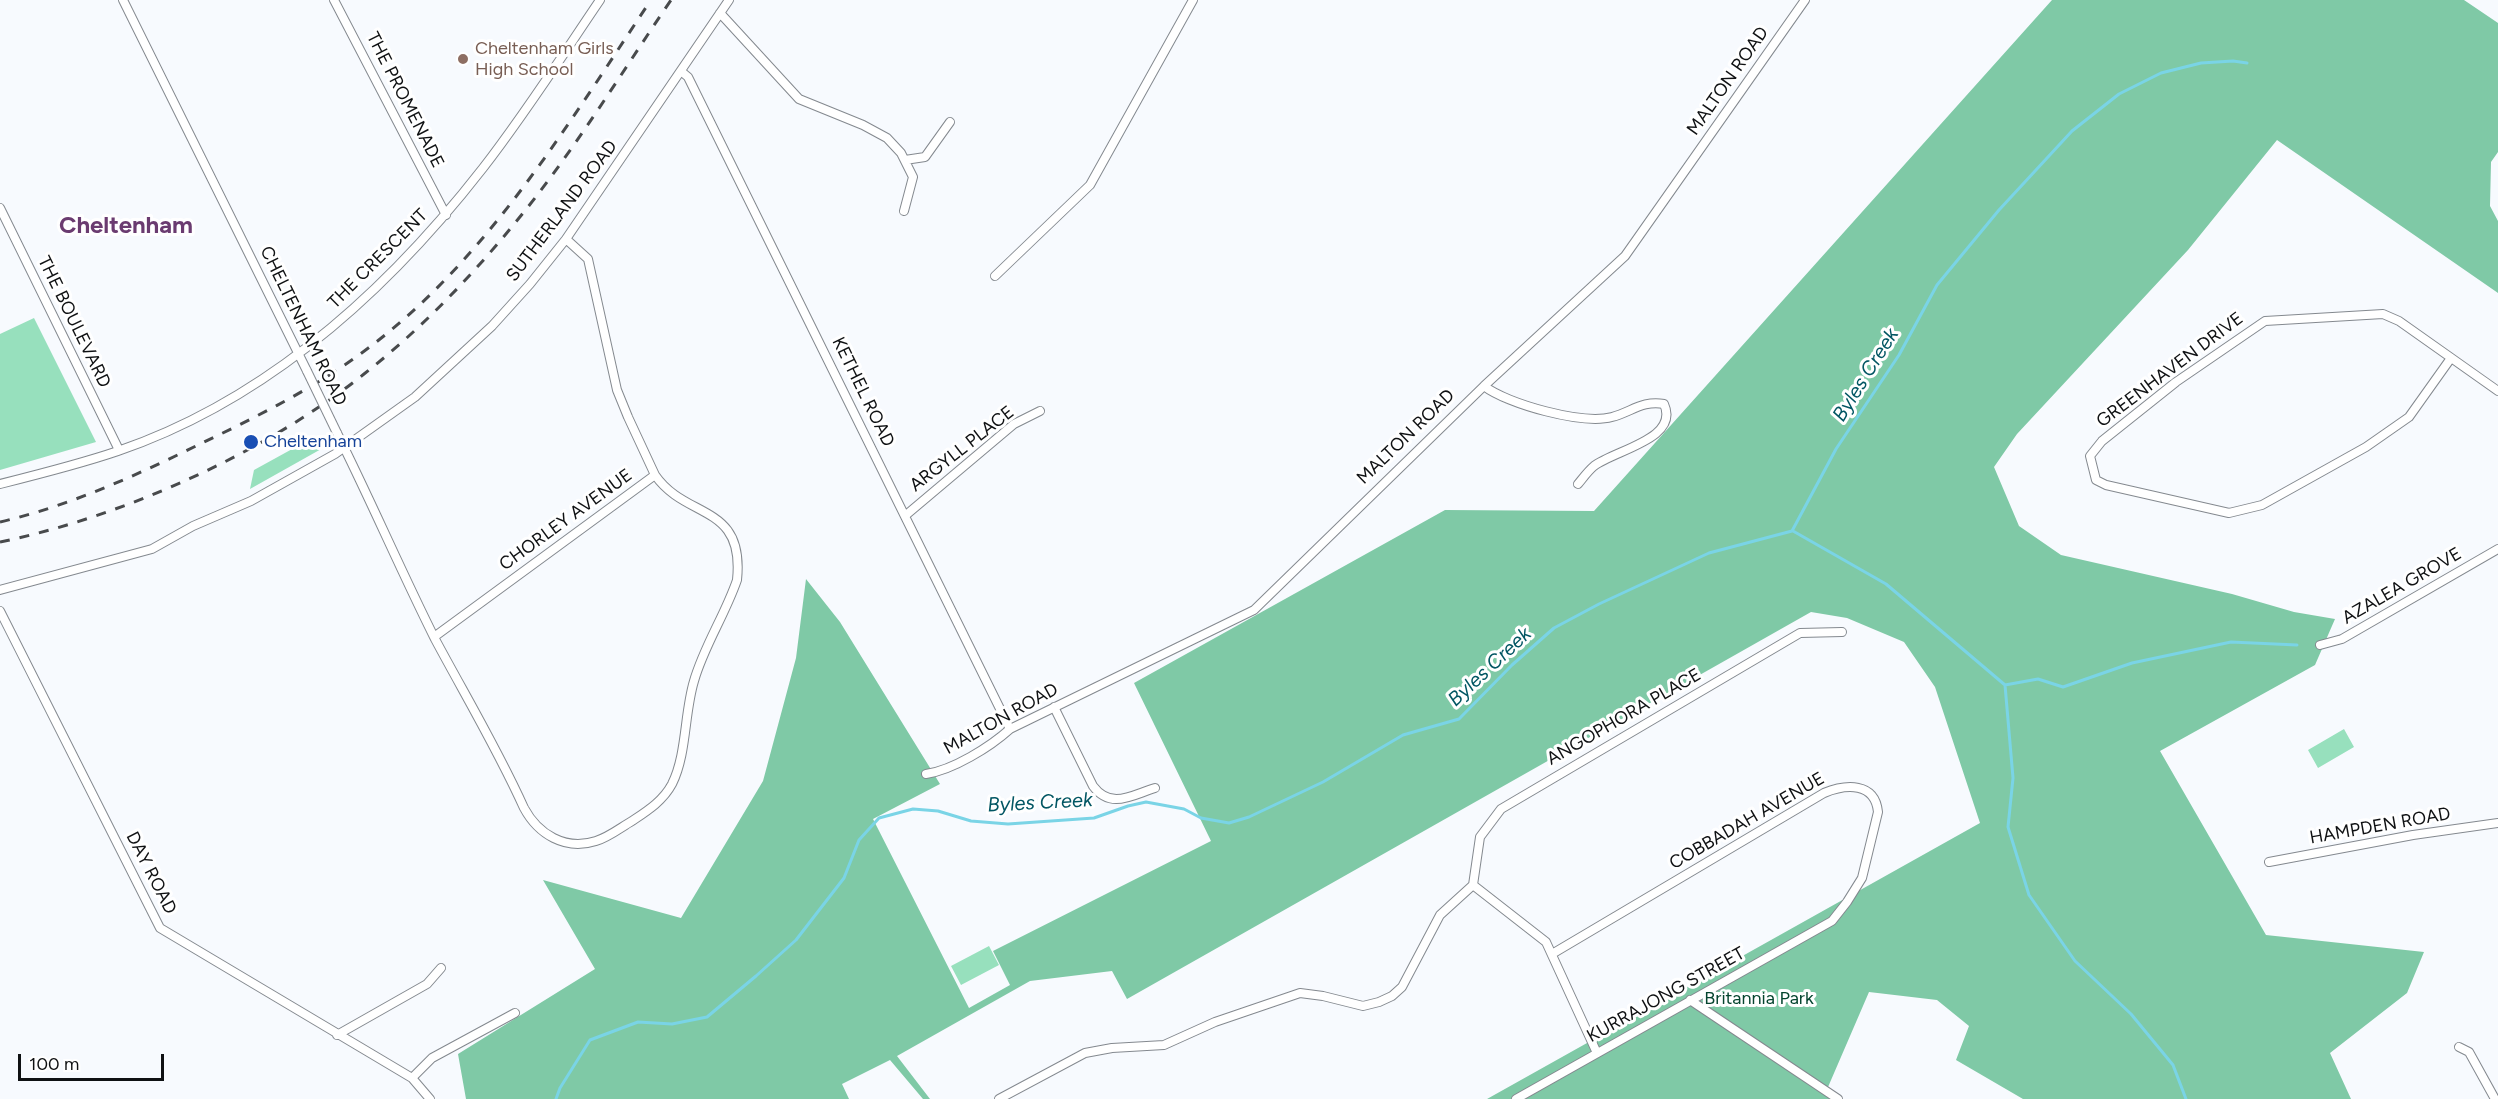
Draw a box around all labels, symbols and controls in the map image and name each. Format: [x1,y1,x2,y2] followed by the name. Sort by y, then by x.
[1683,23,1773,139] street label: MALTON ROAD
[361,29,449,171] street label: THE PROMENADE
[475,38,614,80] place label: Cheltenham Girls High School
[456,52,470,66] marker: Cheltenham Girls High School
[502,136,622,286] street label: SUTHERLAND ROAD
[324,205,432,313] street label: THE CRESCENT
[59,212,193,240] district label: Cheltenham
[255,243,351,409] street label: CHELTENHAM ROAD
[33,253,115,391] street label: THE BOULEVARD
[2092,308,2248,432] street label: GREENHAVEN DRIVE
[1828,324,1904,426] water label: Byles Creek
[827,334,899,450] street label: KETHEL ROAD
[1353,385,1459,489] street label: MALTON ROAD
[906,402,1018,496] street label: ARGYLL PLACE
[264,431,362,453] place label: Cheltenham
[242,433,260,451] marker: Cheltenham
[495,465,637,575] street label: CHORLEY AVENUE
[2338,543,2466,629] street label: AZALEA GROVE
[1443,622,1537,712] water label: Byles Creek
[1543,664,1705,770] street label: ANGOPHORA PLACE
[940,679,1062,759] street label: MALTON ROAD
[1666,768,1828,874] street label: COBBADAH AVENUE
[987,788,1093,818] water label: Byles Creek
[2308,803,2452,849] street label: HAMPDEN ROAD
[121,828,181,918] street label: DAY ROAD
[1583,943,1749,1047] street label: KURRAJONG STREET
[1704,988,1814,1010] park label: Britannia Park
[21,1042,166,1080] scale bar
[29,1053,79,1075] text: 100 m

